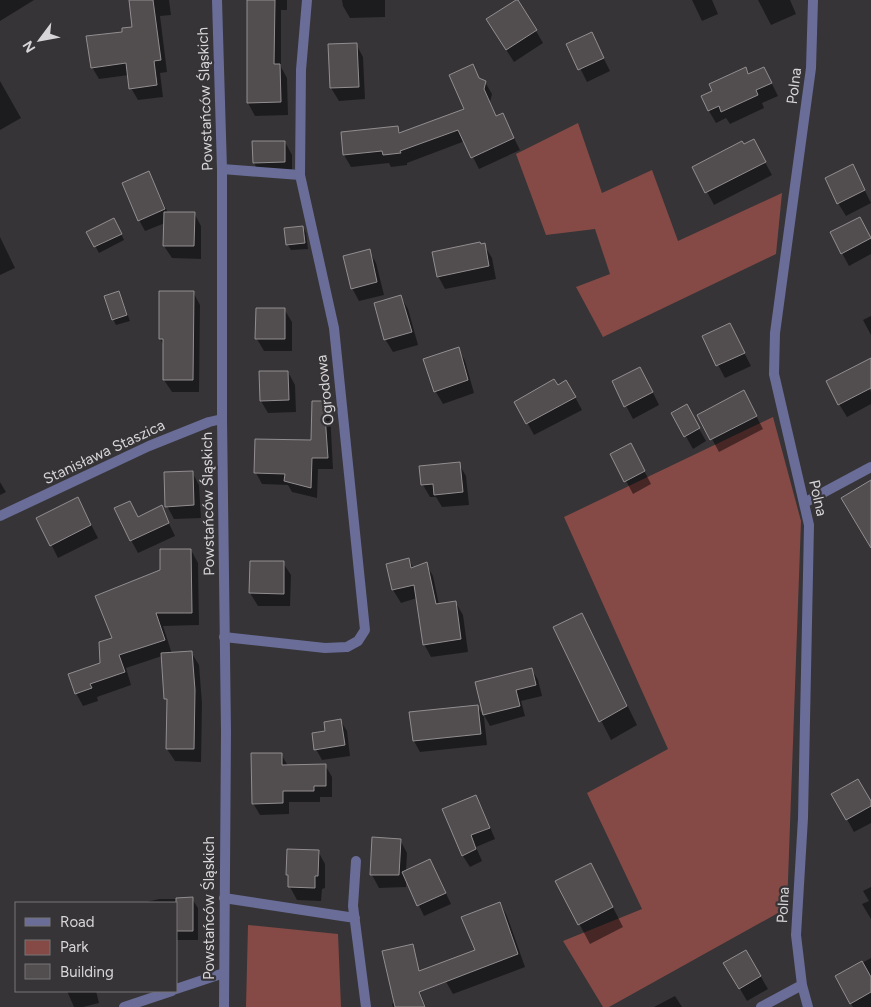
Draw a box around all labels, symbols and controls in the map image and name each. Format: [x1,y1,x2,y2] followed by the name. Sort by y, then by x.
[15,15,65,65] north arrow
[193,27,217,171] street label: Powstańców Śląskich
[19,38,39,56] text: N
[783,67,805,105] street label: Polna
[312,354,338,426] street label: Ogrodowa
[40,416,168,488] street label: Stanisława Staszica
[198,432,218,576] street label: Powstańców Śląskich
[805,478,831,518] street label: Polna
[200,836,218,980] street label: Powstańców Śląskich
[773,886,793,924] street label: Polna
[15,902,178,992] legend
[60,913,95,931] text: Road
[60,938,89,956] text: Park
[60,963,114,981] text: Building

